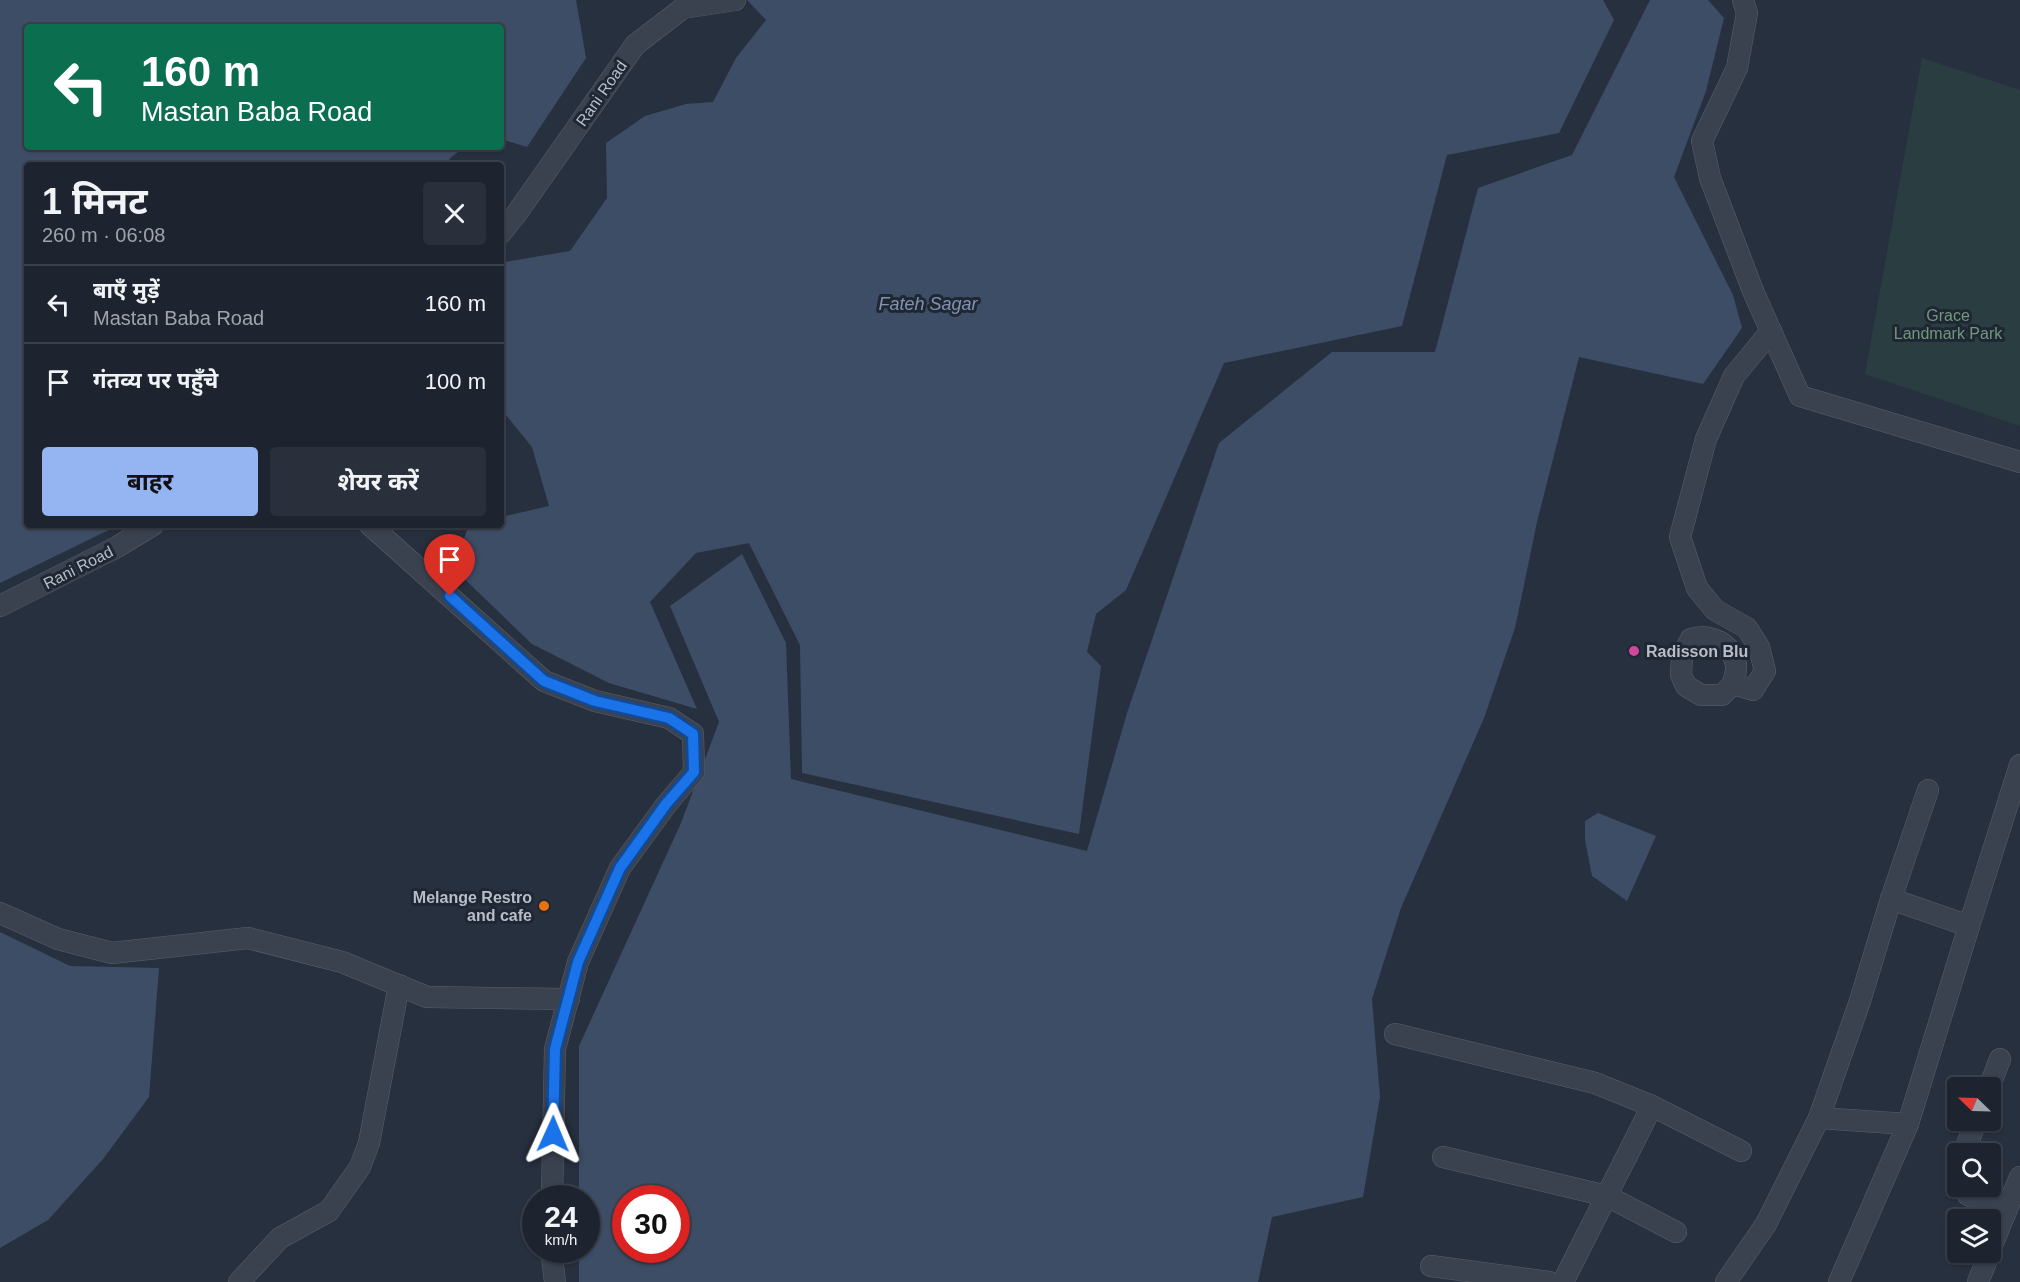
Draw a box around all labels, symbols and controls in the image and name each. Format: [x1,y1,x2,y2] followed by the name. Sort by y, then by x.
[42,48,120,126] icon: left
[141,48,260,95] text: 160 m
[573,57,630,129] street label: Rani Road
[141,97,372,127] text: Mastan Baba Road
[42,181,148,222] text: 1 मिनट
[423,182,486,245] button: close
[42,224,165,246] text: 260 m · 06:08
[93,278,159,303] text: बाएँ मुड़ें
[42,288,75,321] icon: left
[425,291,486,316] text: 160 m
[878,294,979,314] water label: Fateh Sagar
[93,307,264,329] text: Mastan Baba Road
[1894,307,2003,342] park label: Grace Landmark Park
[42,366,75,399] icon: arrive
[93,368,218,393] text: गंतव्य पर पहुँचे
[425,369,486,394] text: 100 m
[42,447,258,516] button: बाहर
[270,447,486,516] button: शेयर करें
[424,534,475,596] pin
[41,543,116,592] street label: Rani Road
[433,543,466,576] icon: arrive
[1646,643,1748,660] place label: Radisson Blu
[1627,644,1641,658] marker: Radisson Blu
[413,889,532,924] place label: Melange Restro and cafe
[537,899,551,913] marker: Melange Restro and cafe
[1947,1077,2001,1131] north arrow
[1947,1077,2001,1263] map controls
[521,1102,585,1166] position arrow
[1947,1143,2001,1197] button: search
[612,1185,690,1263] speed limit sign: 30
[544,1200,578,1233] text: 24
[1947,1209,2001,1263] button: layers
[545,1231,577,1248] text: km/h

